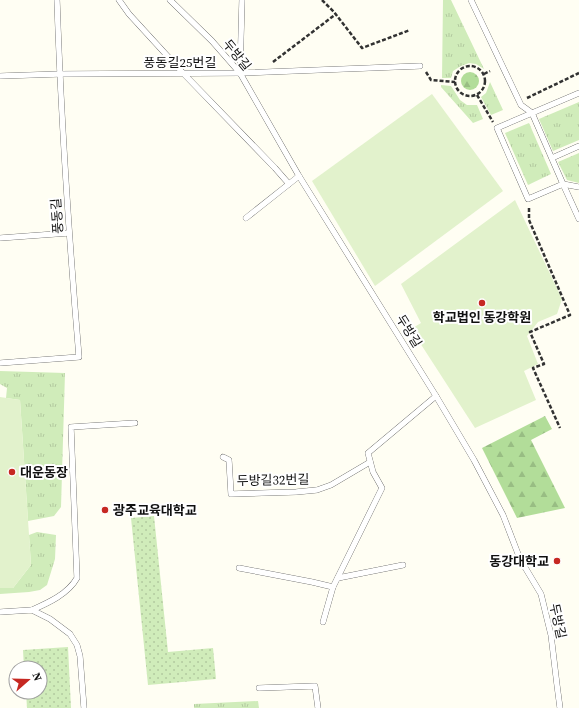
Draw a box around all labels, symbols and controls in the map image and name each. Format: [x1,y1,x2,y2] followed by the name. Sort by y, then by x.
[219,36,255,74] street label: 두방길
[144,54,216,71] street label: 풍동길25번길
[47,198,67,234] street label: 풍동길
[477,298,487,308] marker: 학교법인 동강학원
[433,309,531,326] place label: 학교법인 동강학원
[392,311,426,351] street label: 두방길
[20,464,68,481] place label: 대운동장
[7,467,17,477] marker: 대운동장
[236,471,310,489] street label: 두방길32번길
[113,502,197,519] place label: 광주교육대학교
[100,505,110,515] marker: 광주교육대학교
[489,553,549,570] place label: 동강대학교
[552,556,562,566] marker: 동강대학교
[546,602,570,640] street label: 두방길
[8,660,48,700] north arrow
[29,670,45,683] text: N

